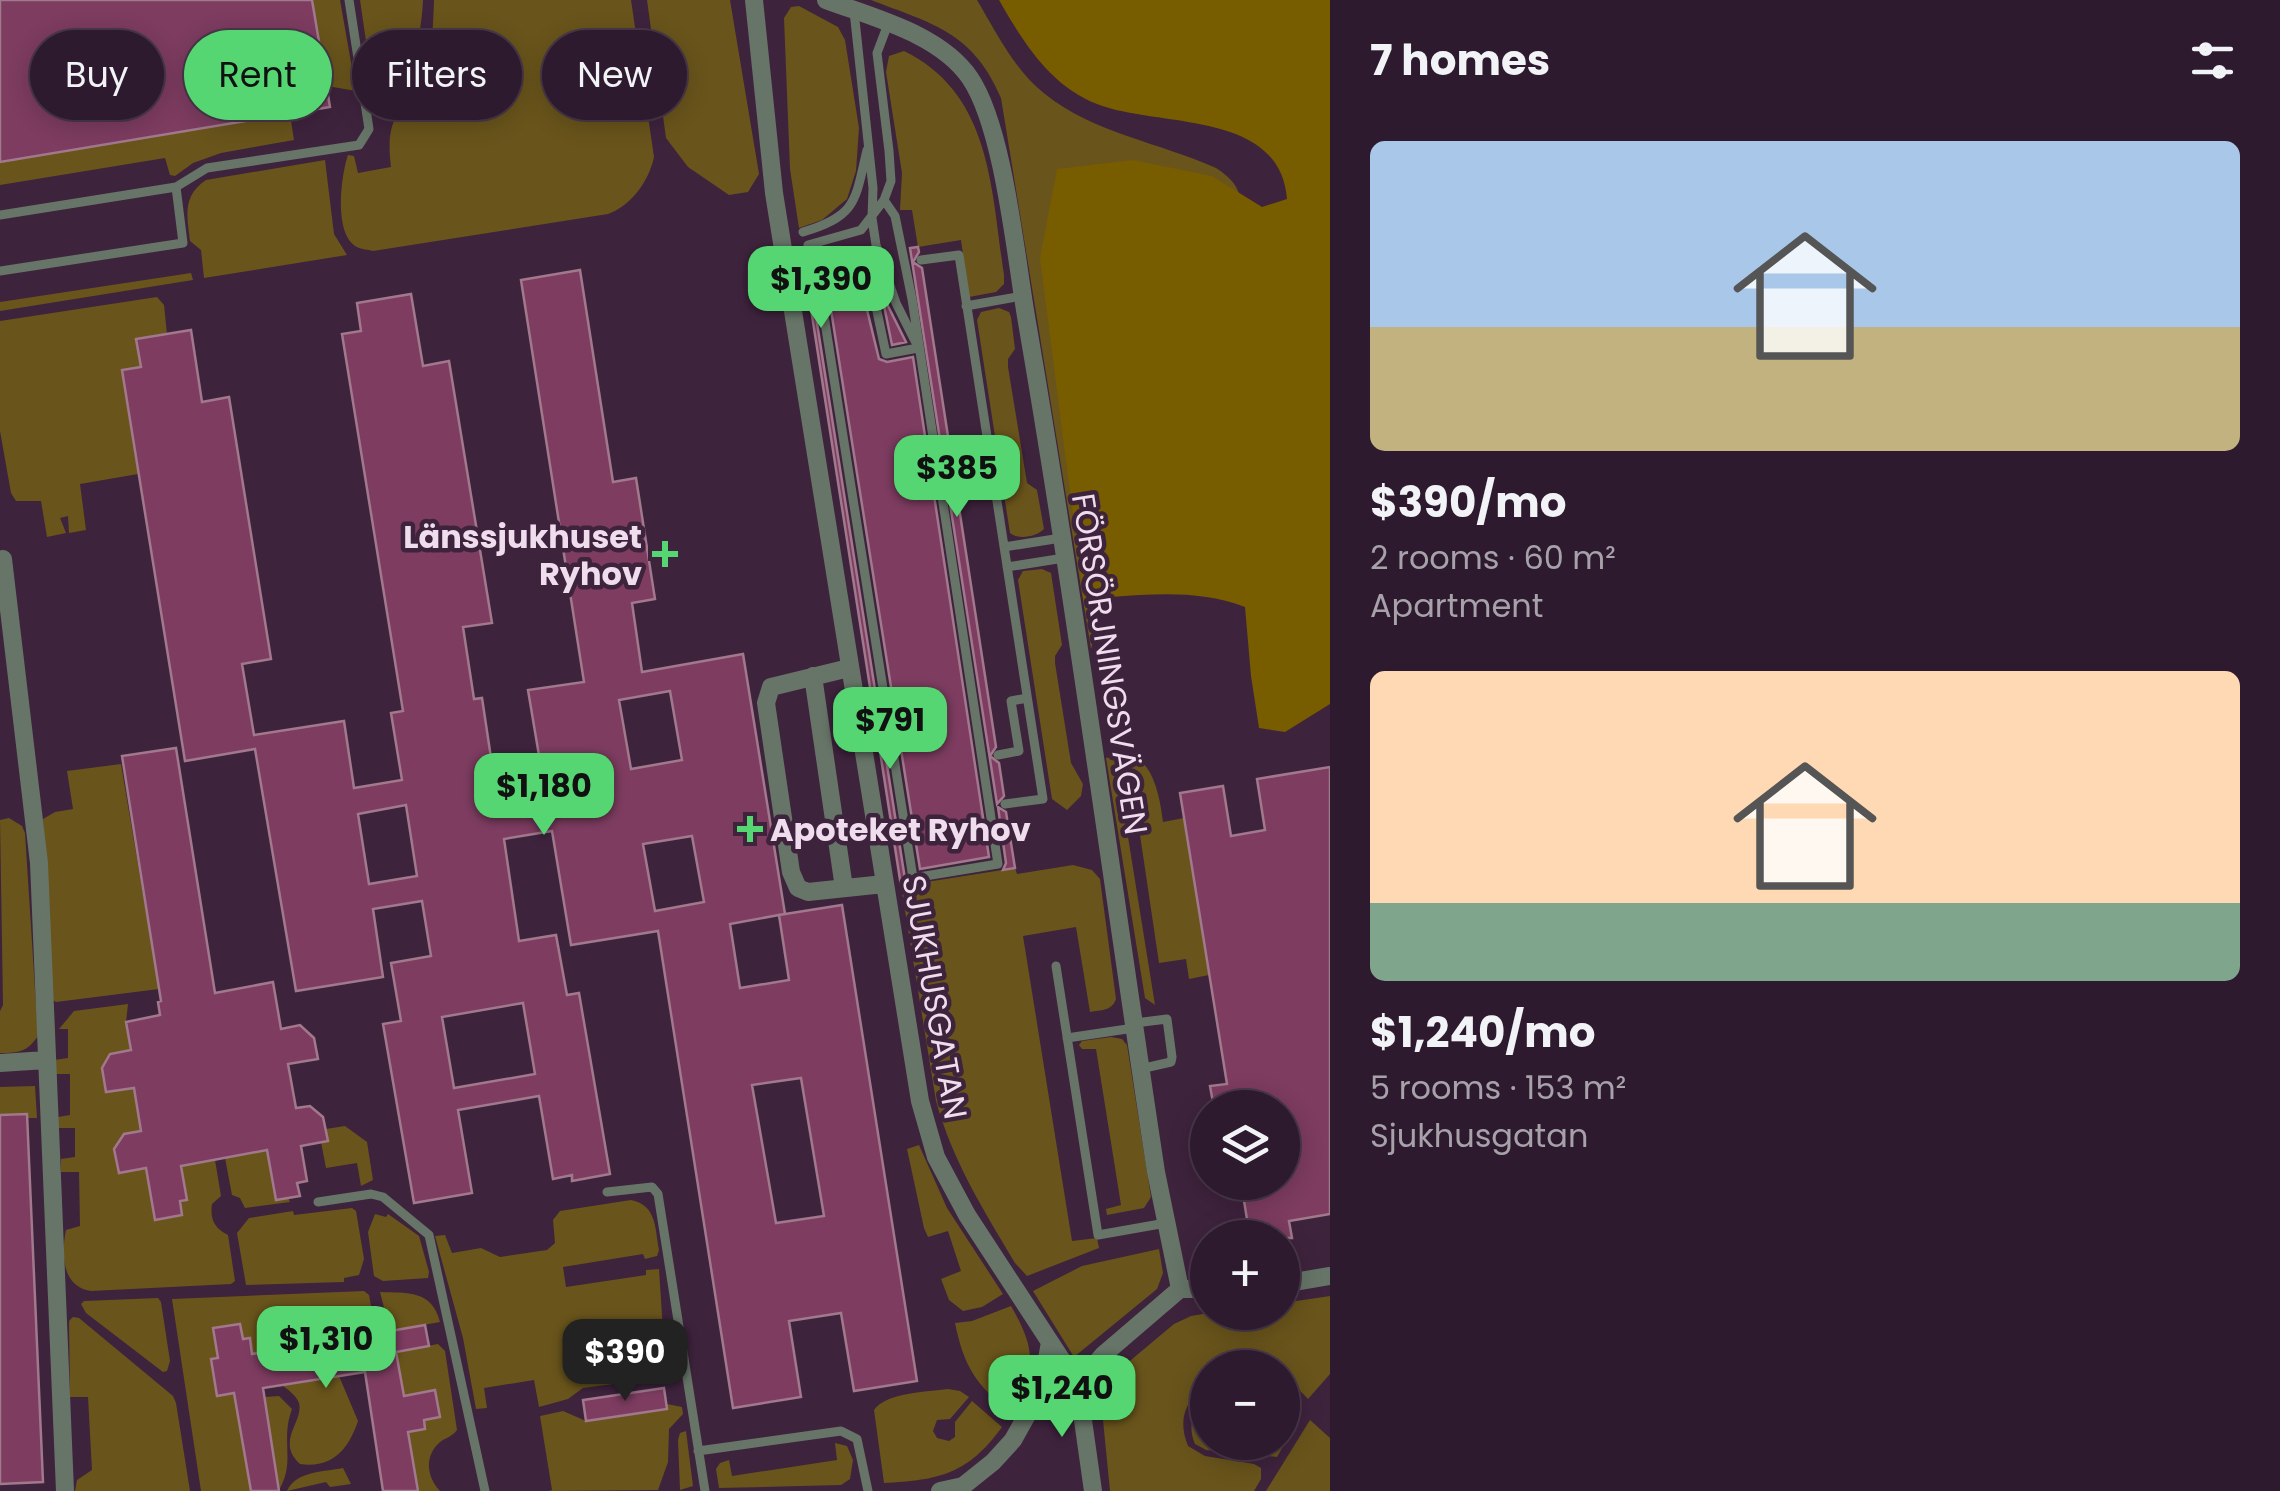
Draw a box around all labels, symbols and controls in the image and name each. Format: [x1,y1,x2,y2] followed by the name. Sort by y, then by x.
[30,30,164,120] chip: Buy
[184,30,332,120] chip: Rent
[352,30,522,120] chip: Filters
[542,30,687,120] chip: New
[1370,31,1550,90] text: 7 homes
[2185,33,2240,88] icon: filters
[1715,206,1895,386] icon: home
[740,246,902,331] pin: $1,390
[770,256,872,301] text: $1,390
[898,435,1016,520] pin: $385
[916,445,998,490] text: $385
[1370,473,1567,532] text: $390/mo
[1061,490,1159,838] street label: FÖRSÖRJNINGSVÄGEN
[403,514,642,596] place label: Länssjukhuset Ryhov
[1370,535,1616,580] text: 2 rooms · 60 m²
[652,541,678,567] marker: Länssjukhuset Ryhov
[1370,583,1543,628] text: Apartment
[831,687,949,772] pin: $791
[855,697,925,742] text: $791
[1715,736,1895,916] icon: home
[463,753,625,838] pin: $1,180
[496,763,592,808] text: $1,180
[770,807,1031,852] place label: Apoteket Ryhov
[739,818,761,840] marker: Apoteket Ryhov
[891,872,979,1122] street label: SJUKHUSGATAN
[1370,1003,1596,1062] text: $1,240/mo
[1370,1065,1626,1110] text: 5 rooms · 153 m²
[1190,1090,1300,1460] map controls
[1190,1090,1300,1200] button: layers
[1370,1113,1588,1158] text: Sjukhusgatan
[1190,1220,1300,1330] button: +
[245,1306,407,1391] pin: $1,310
[279,1316,373,1361] text: $1,310
[566,1319,684,1404] pin: $390
[585,1329,665,1374] text: $390
[1190,1350,1300,1460] button: −
[981,1355,1143,1440] pin: $1,240
[1010,1365,1114,1410] text: $1,240

